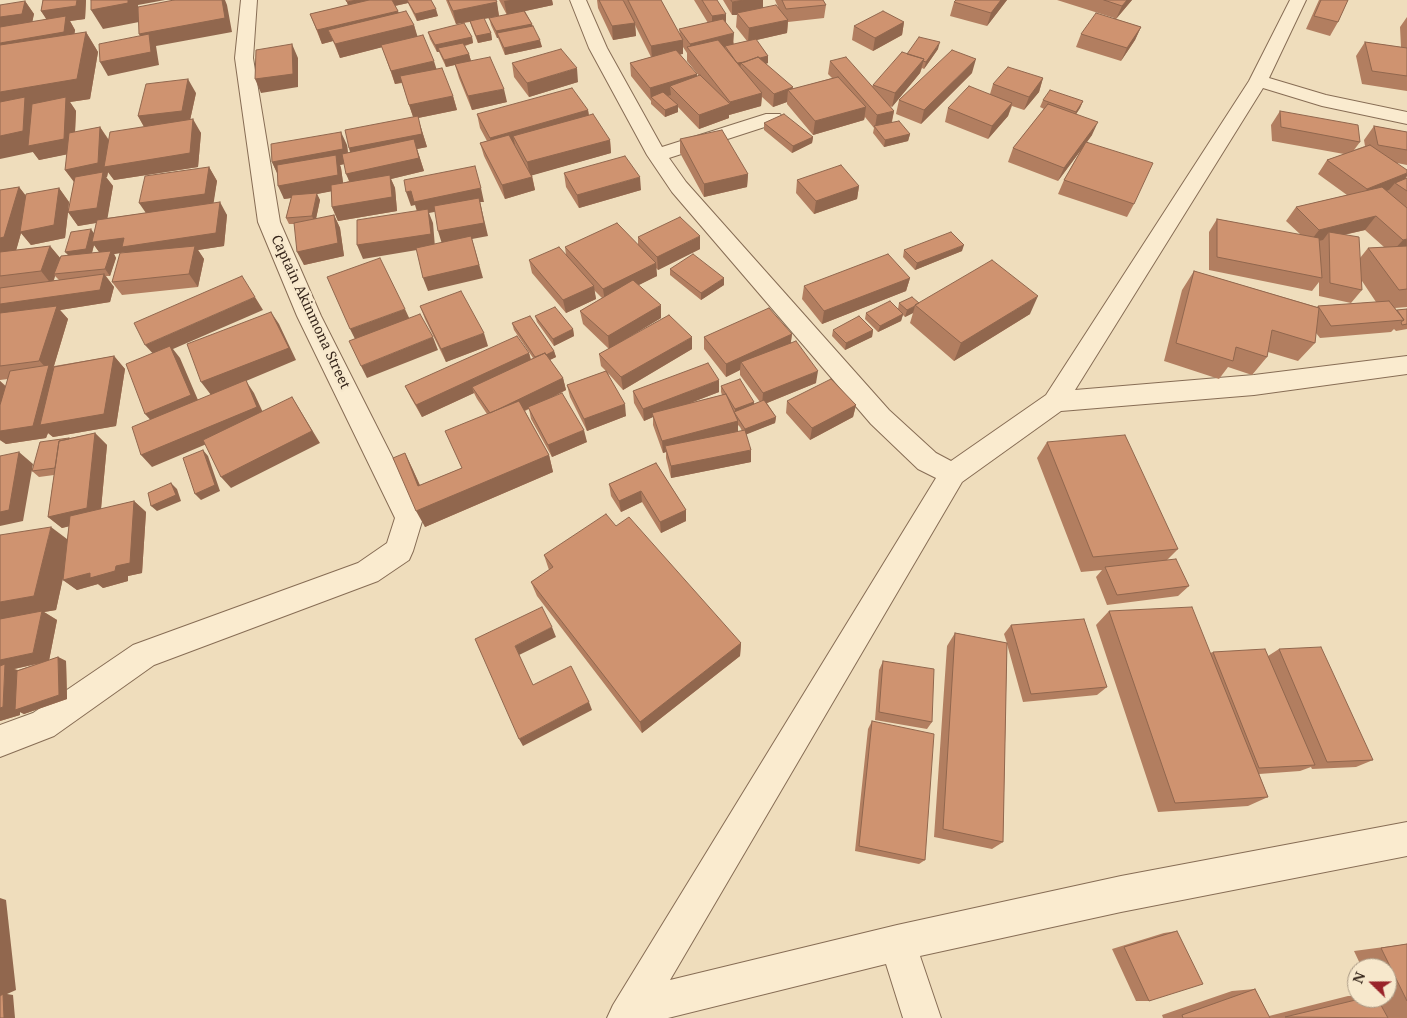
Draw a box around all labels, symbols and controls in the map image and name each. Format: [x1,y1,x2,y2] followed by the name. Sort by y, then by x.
[267,233,353,391] street label: Captain Akinmona Street
[1347,958,1397,1008] north arrow
[1348,969,1369,986] text: N

